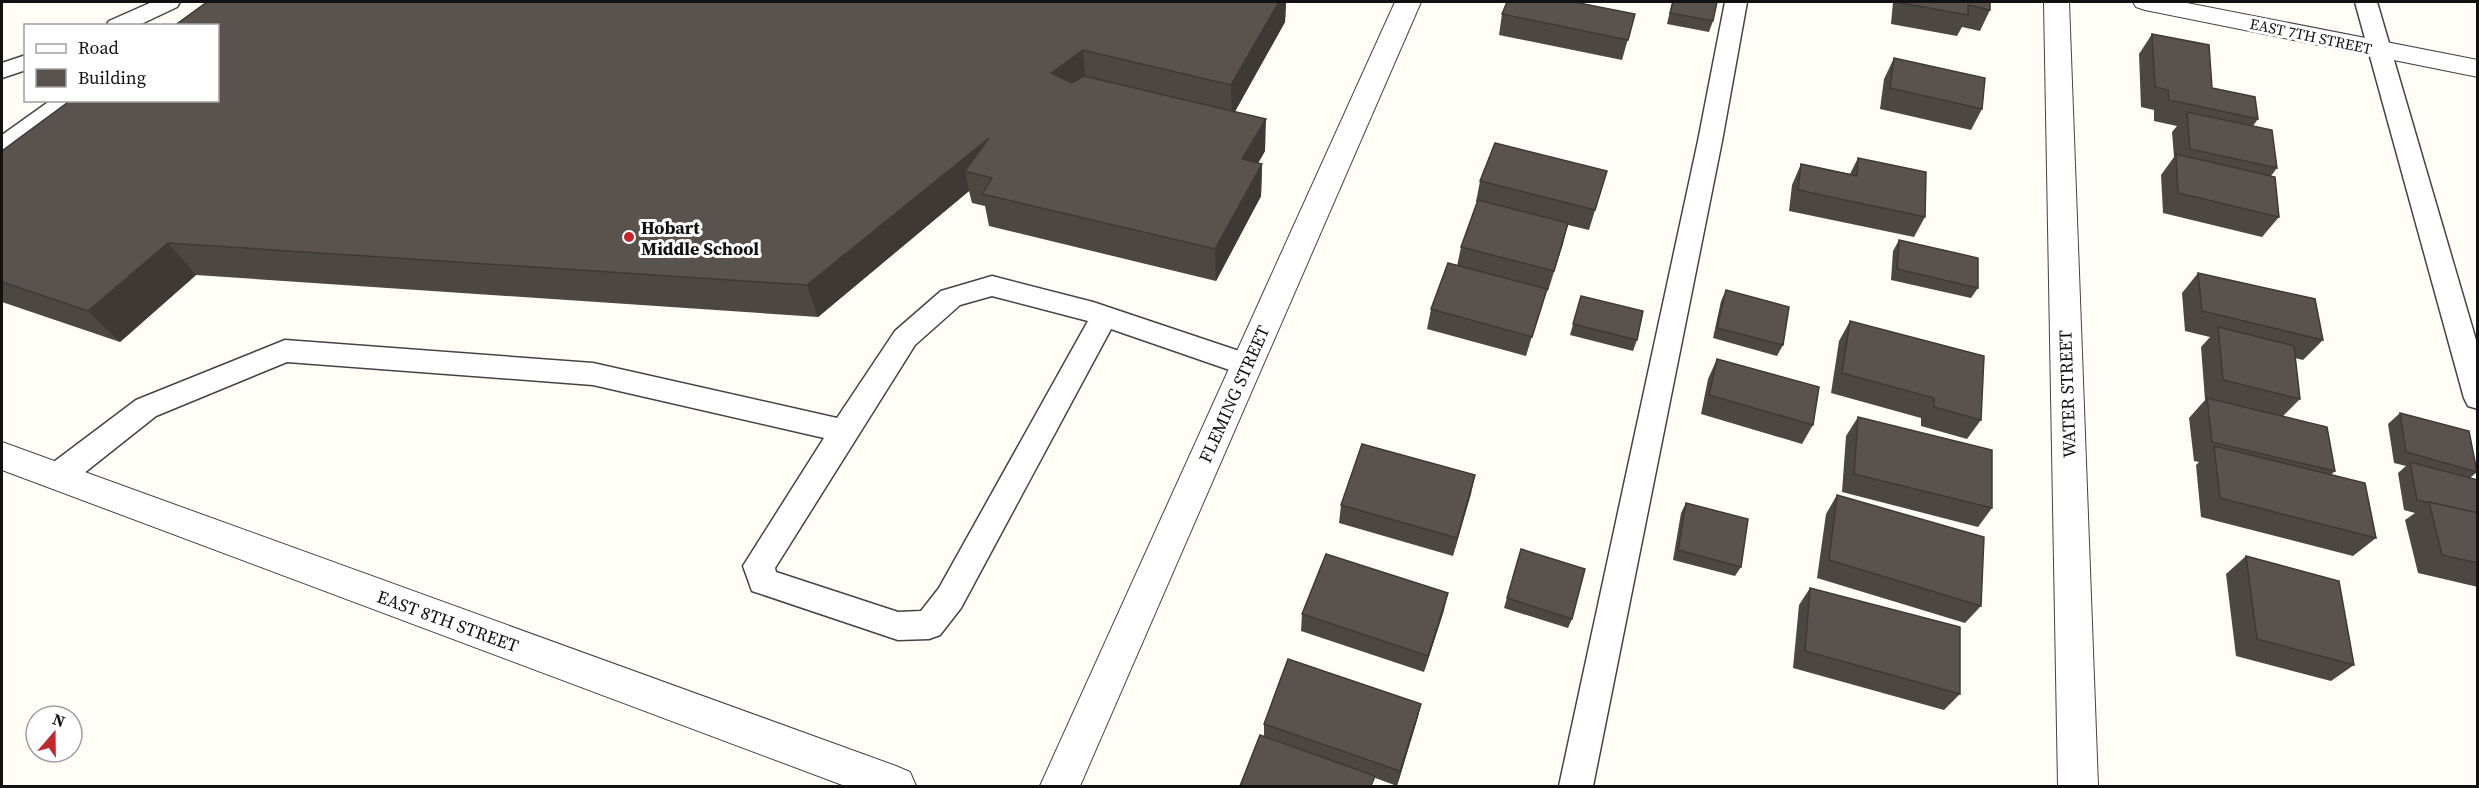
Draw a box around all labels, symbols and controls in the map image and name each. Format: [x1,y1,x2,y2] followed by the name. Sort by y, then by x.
[2248,13,2374,59] street label: EAST 7TH STREET
[24,24,219,102] legend
[78,35,119,60] text: Road
[78,65,146,90] text: Building
[641,215,759,261] place label: Hobart Middle School
[622,230,636,244] marker: Hobart Middle School
[1192,321,1276,467] street label: FLEMING STREET
[2052,329,2082,458] street label: WATER STREET
[374,584,522,658] street label: EAST 8TH STREET
[24,704,84,764] north arrow
[50,708,69,732] text: N

